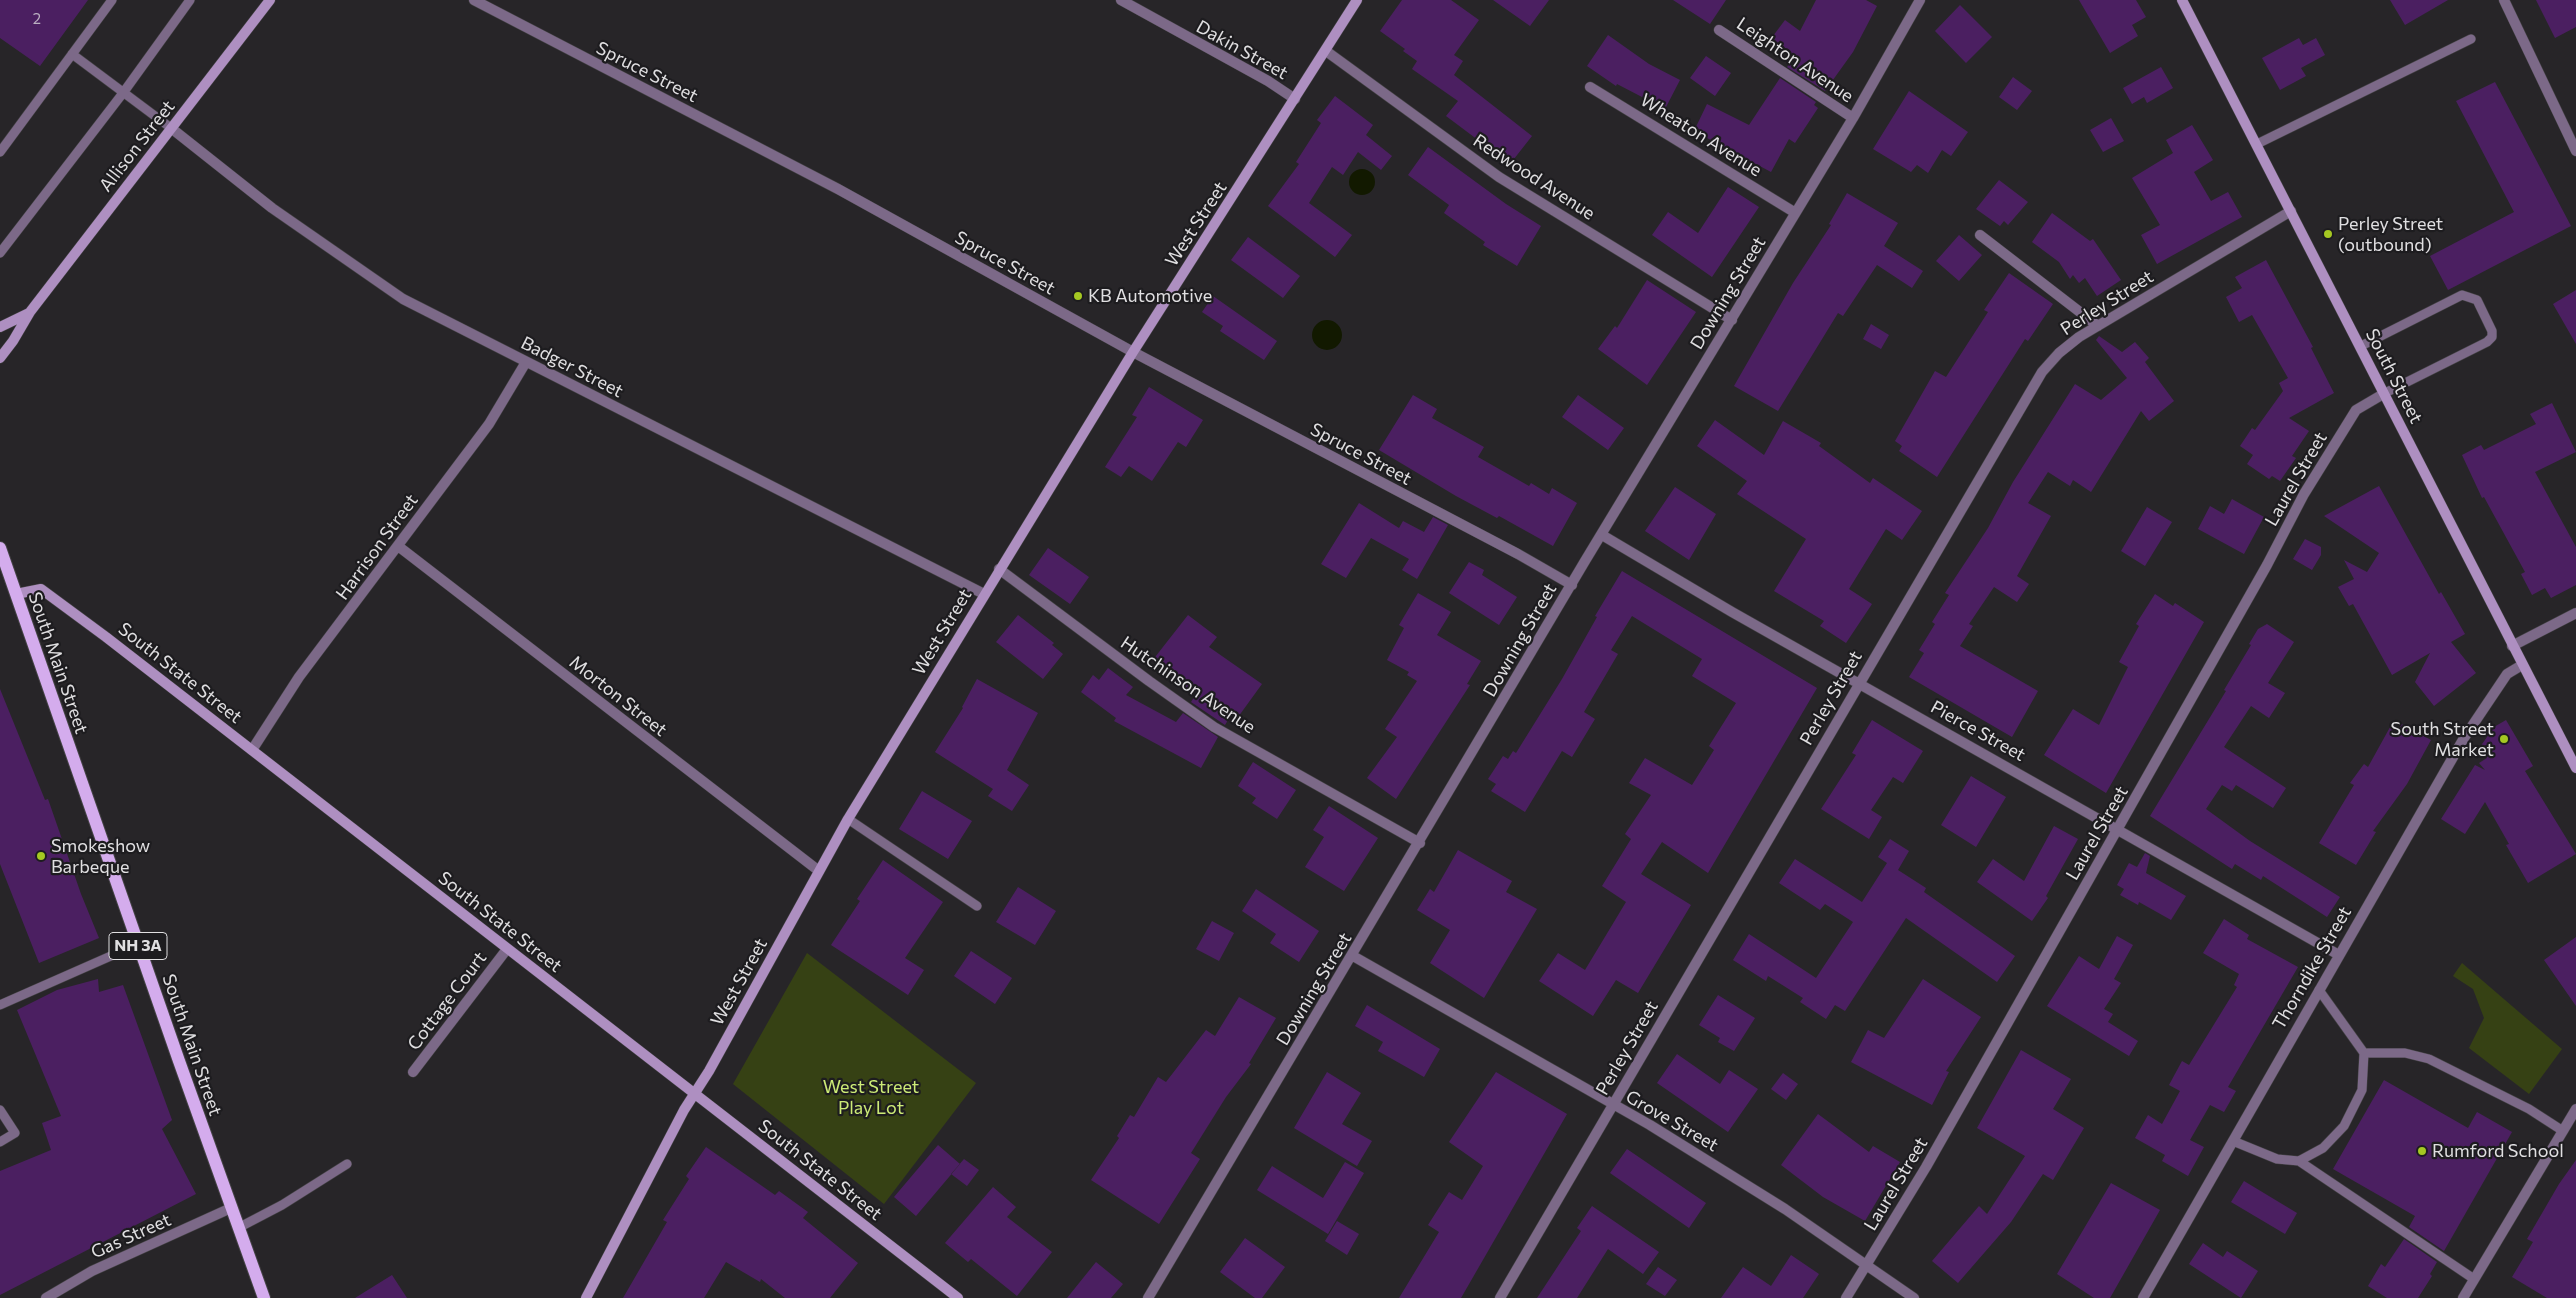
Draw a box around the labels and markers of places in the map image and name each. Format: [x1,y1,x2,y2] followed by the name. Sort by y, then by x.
[2338,213,2443,255] place label: Perley Street (outbound)
[2322,228,2334,240] marker: Perley Street (outbound)
[1088,285,1212,307] place label: KB Automotive
[1072,290,1084,302] marker: KB Automotive
[2391,718,2494,761] place label: South Street Market
[2498,733,2510,745] marker: South Street Market
[51,835,150,878] place label: Smokeshow Barbeque
[35,850,47,862] marker: Smokeshow Barbeque
[2432,1140,2564,1162] place label: Rumford School
[2416,1145,2428,1157] marker: Rumford School

